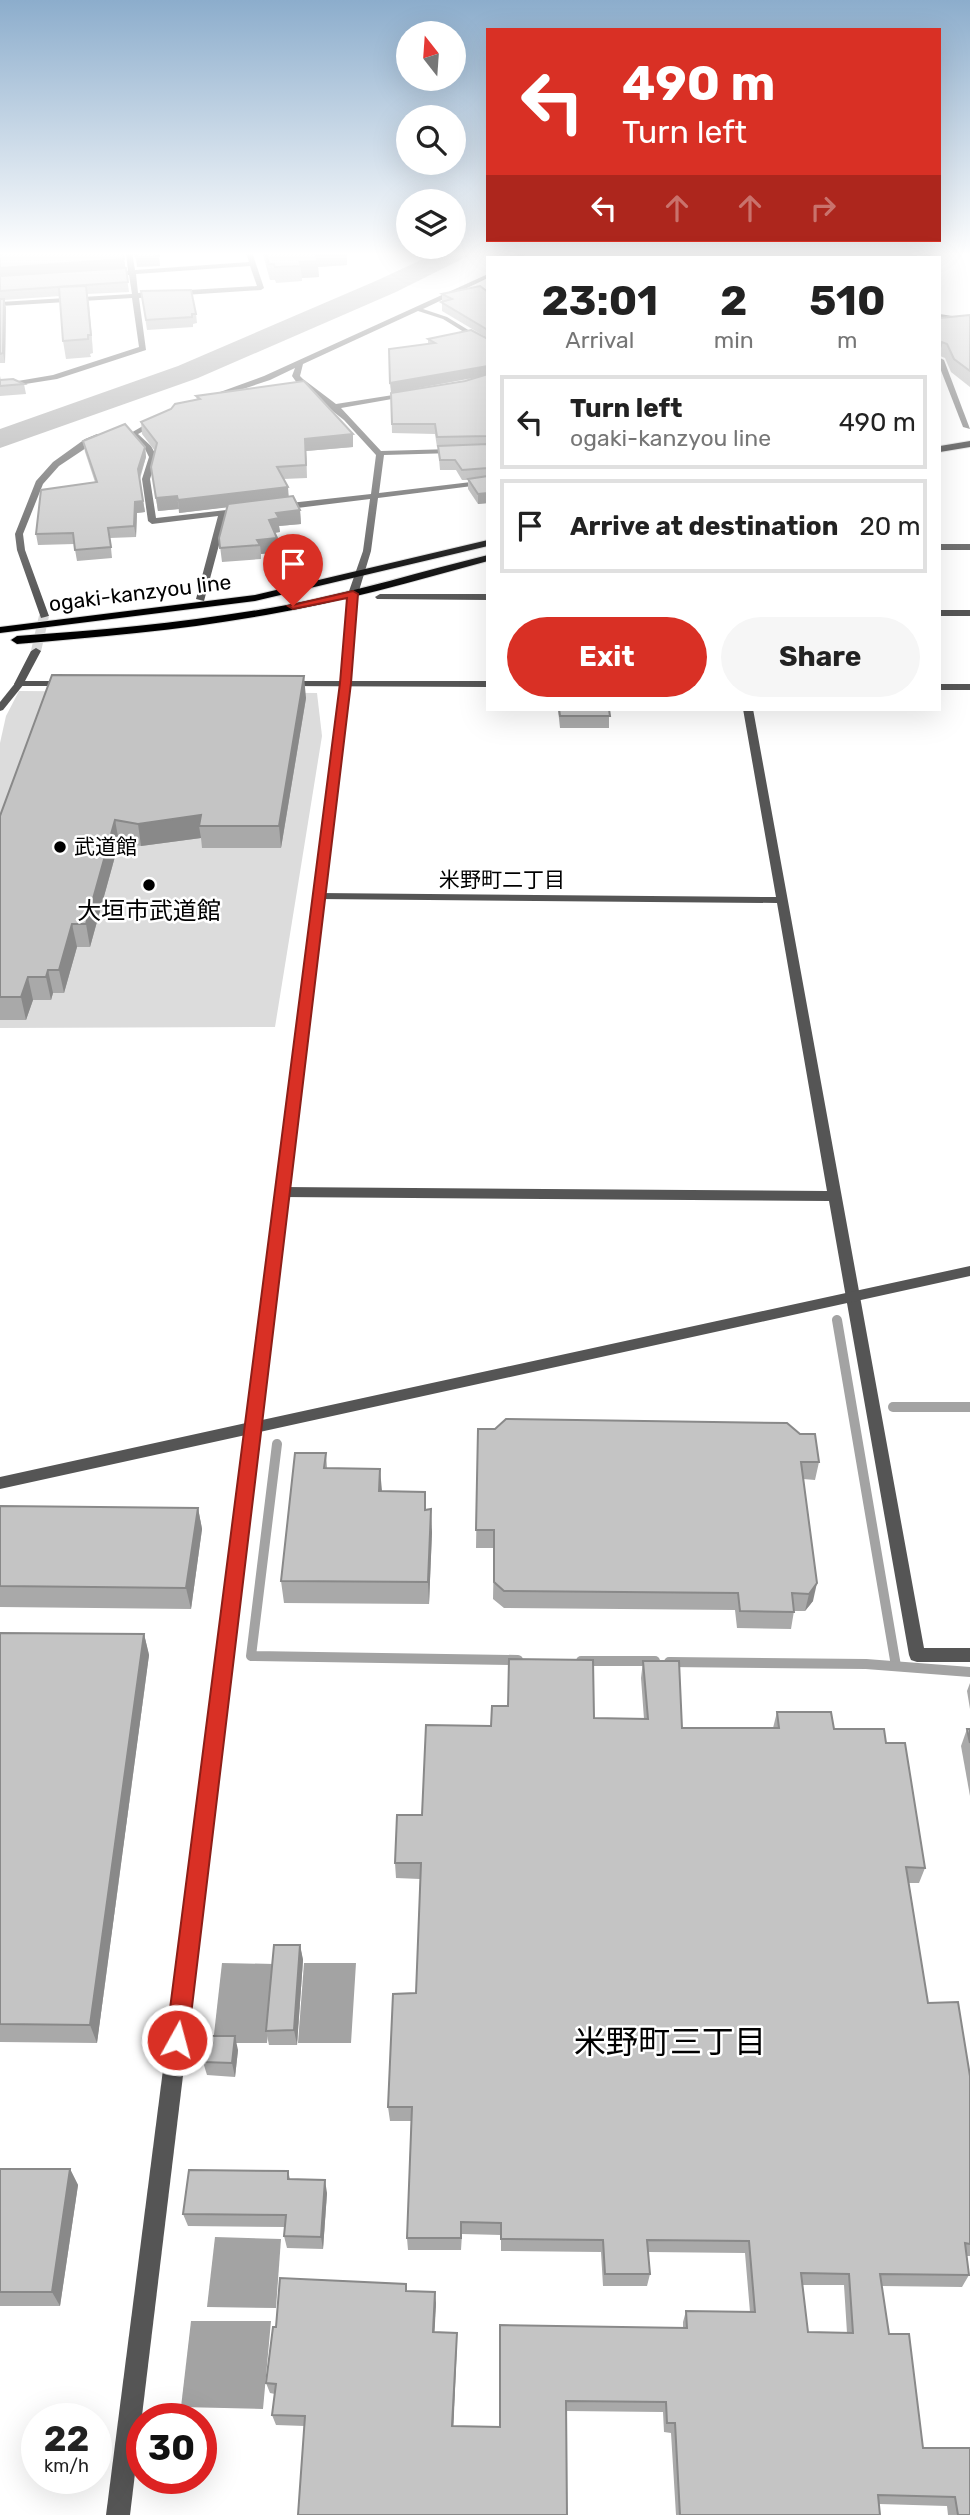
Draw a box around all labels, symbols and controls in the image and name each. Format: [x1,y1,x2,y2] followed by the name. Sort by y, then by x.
[396,21,466,91] north arrow
[396,21,466,259] map controls
[622,54,775,112] text: 490 m
[507,56,598,147] icon: left
[396,105,466,175] button: search
[622,113,747,151] text: Turn left
[396,189,466,259] button: layers
[585,189,623,227] icon: left
[658,189,696,227] icon: ahead
[731,189,769,227] icon: ahead
[804,189,842,227] icon: right
[542,276,658,326] text: 23:01
[720,276,747,326] text: 2
[809,276,885,326] text: 510
[565,326,634,354] text: Arrival
[714,326,754,354] text: min
[837,326,858,354] text: m
[570,393,682,424] text: Turn left
[511,403,549,441] icon: left
[839,407,916,438] text: 490 m
[570,424,771,452] text: ogaki-kanzyou line
[511,507,549,545] icon: arrive
[570,511,838,542] text: Arrive at destination
[859,511,921,542] text: 20 m
[263,534,323,606] pin
[274,545,312,583] icon: arrive
[47,569,233,616] street label: ogaki-kanzyou line
[507,617,707,697] button: Exit
[721,617,920,697] button: Share
[74,834,137,859] place label: 武道館
[52,839,68,855] marker: 武道館
[439,867,565,892] district label: 米野町二丁目
[141,877,157,893] marker: 大垣市武道館
[77,897,221,925] place label: 大垣市武道館
[140,2003,214,2077] position arrow
[574,2023,766,2061] district label: 米野町三丁目
[126,2403,217,2494] speed limit sign: 30
[44,2418,89,2460] text: 22
[44,2455,89,2477] text: km/h

